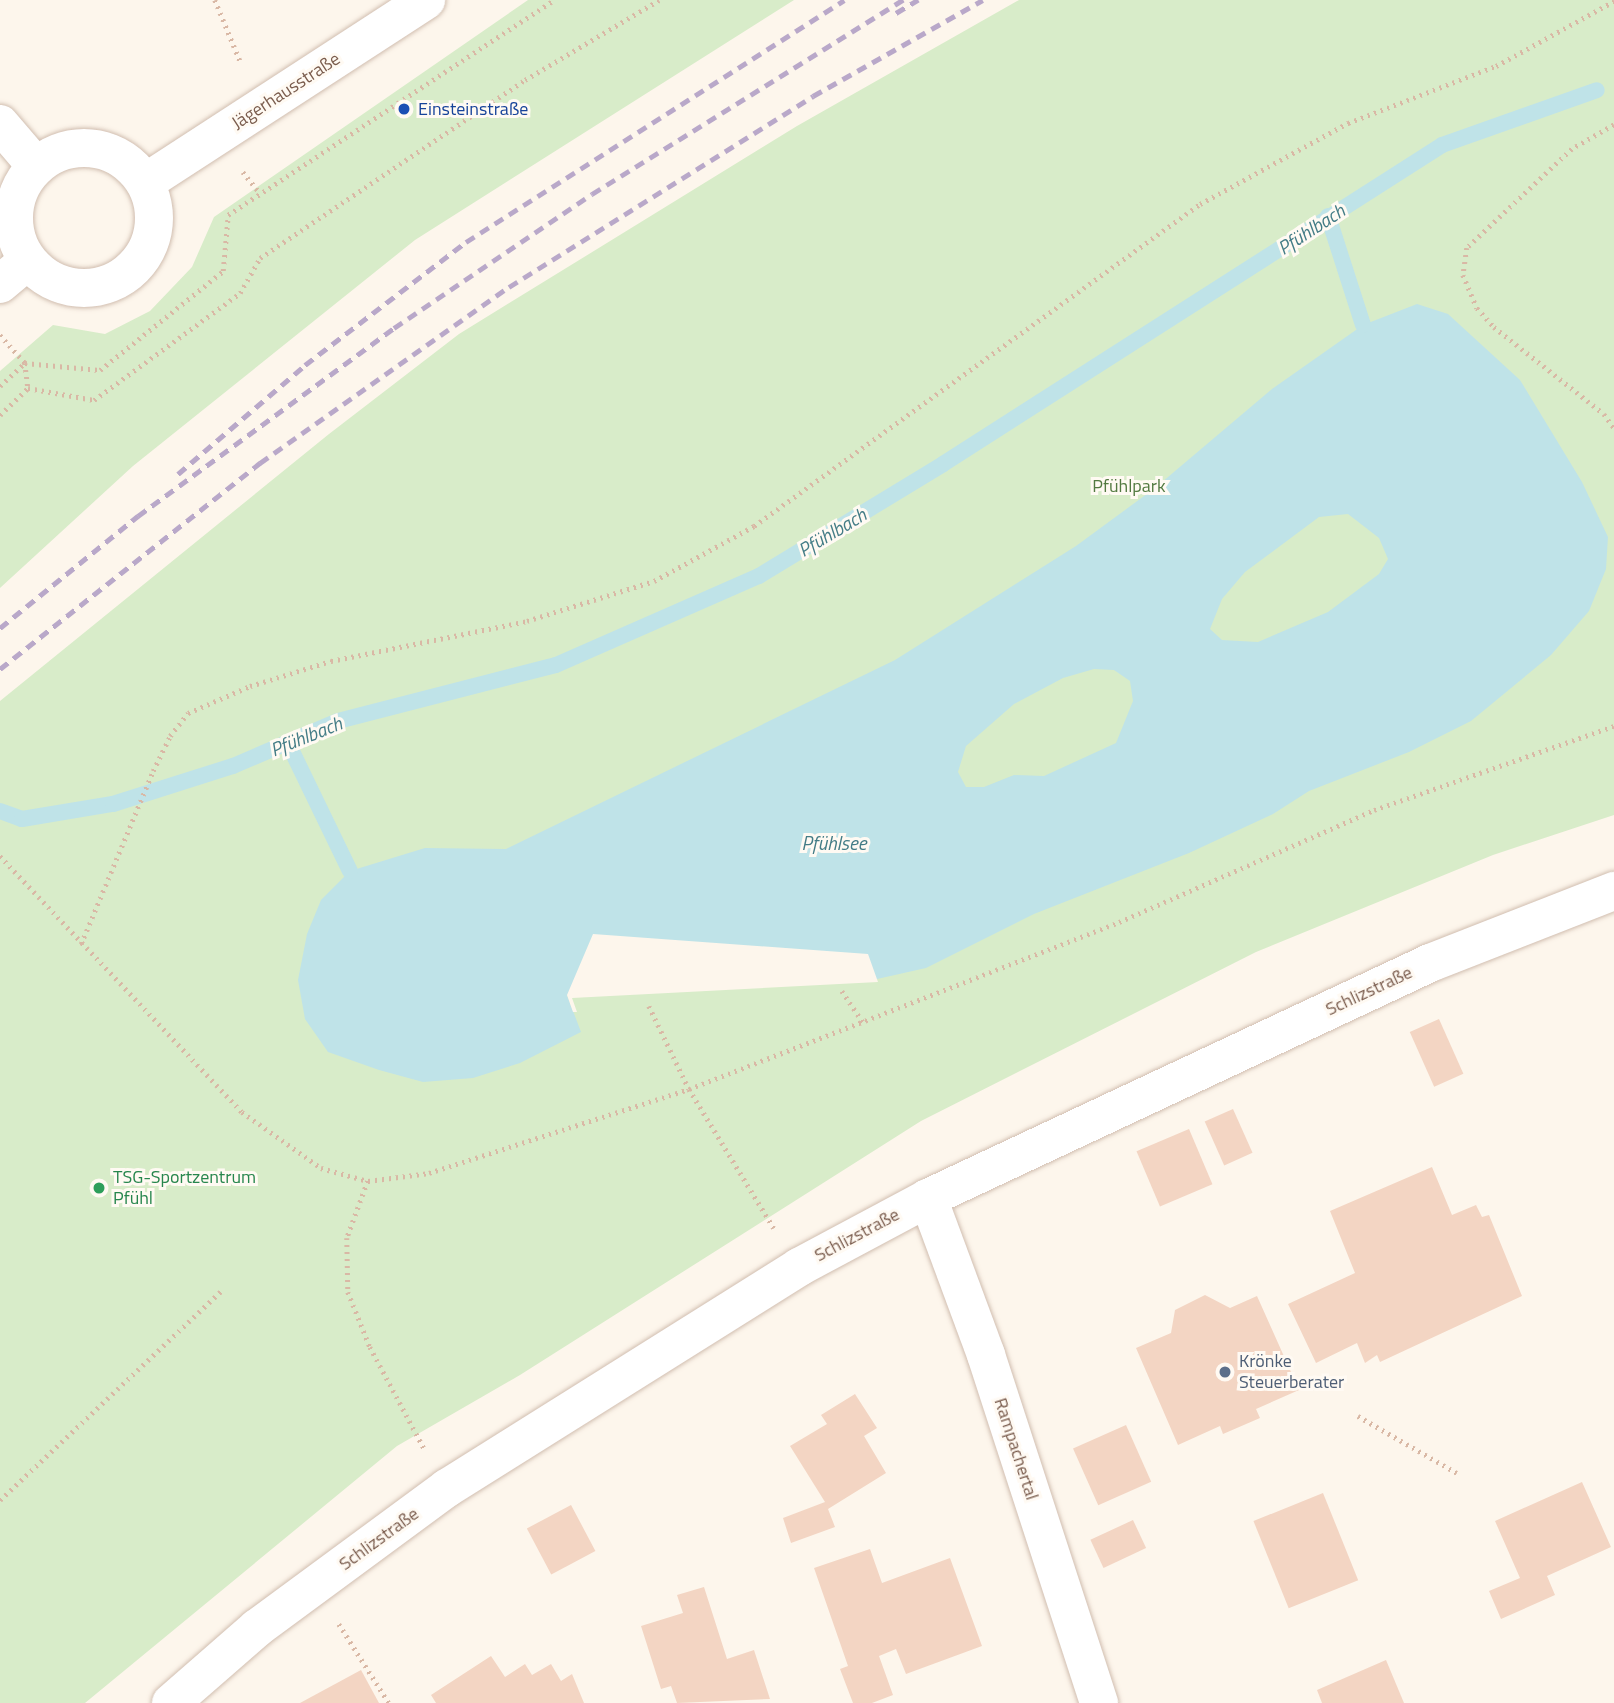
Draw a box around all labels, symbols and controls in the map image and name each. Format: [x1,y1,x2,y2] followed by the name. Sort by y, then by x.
[228,48,344,134] street label: Jägerhausstraße
[418,98,528,120] place label: Einsteinstraße
[396,101,412,117] marker: Einsteinstraße
[1273,199,1349,259] water label: Pfühlbach
[1092,475,1166,497] park label: Pfühlpark
[794,503,870,561] water label: Pfühlbach
[267,711,345,761] water label: Pfühlbach
[802,832,866,854] water label: Pfühlsee
[1322,962,1416,1020] street label: Schlizstraße
[113,1167,256,1210] place label: TSG-Sportzentrum Pfühl
[91,1180,107,1196] marker: TSG-Sportzentrum Pfühl
[811,1204,903,1266] street label: Schlizstraße
[1239,1351,1344,1394] place label: Krönke Steuerberater
[1217,1364,1233,1380] marker: Krönke Steuerberater
[989,1395,1043,1503] street label: Rampachertal
[335,1503,423,1575] street label: Schlizstraße

